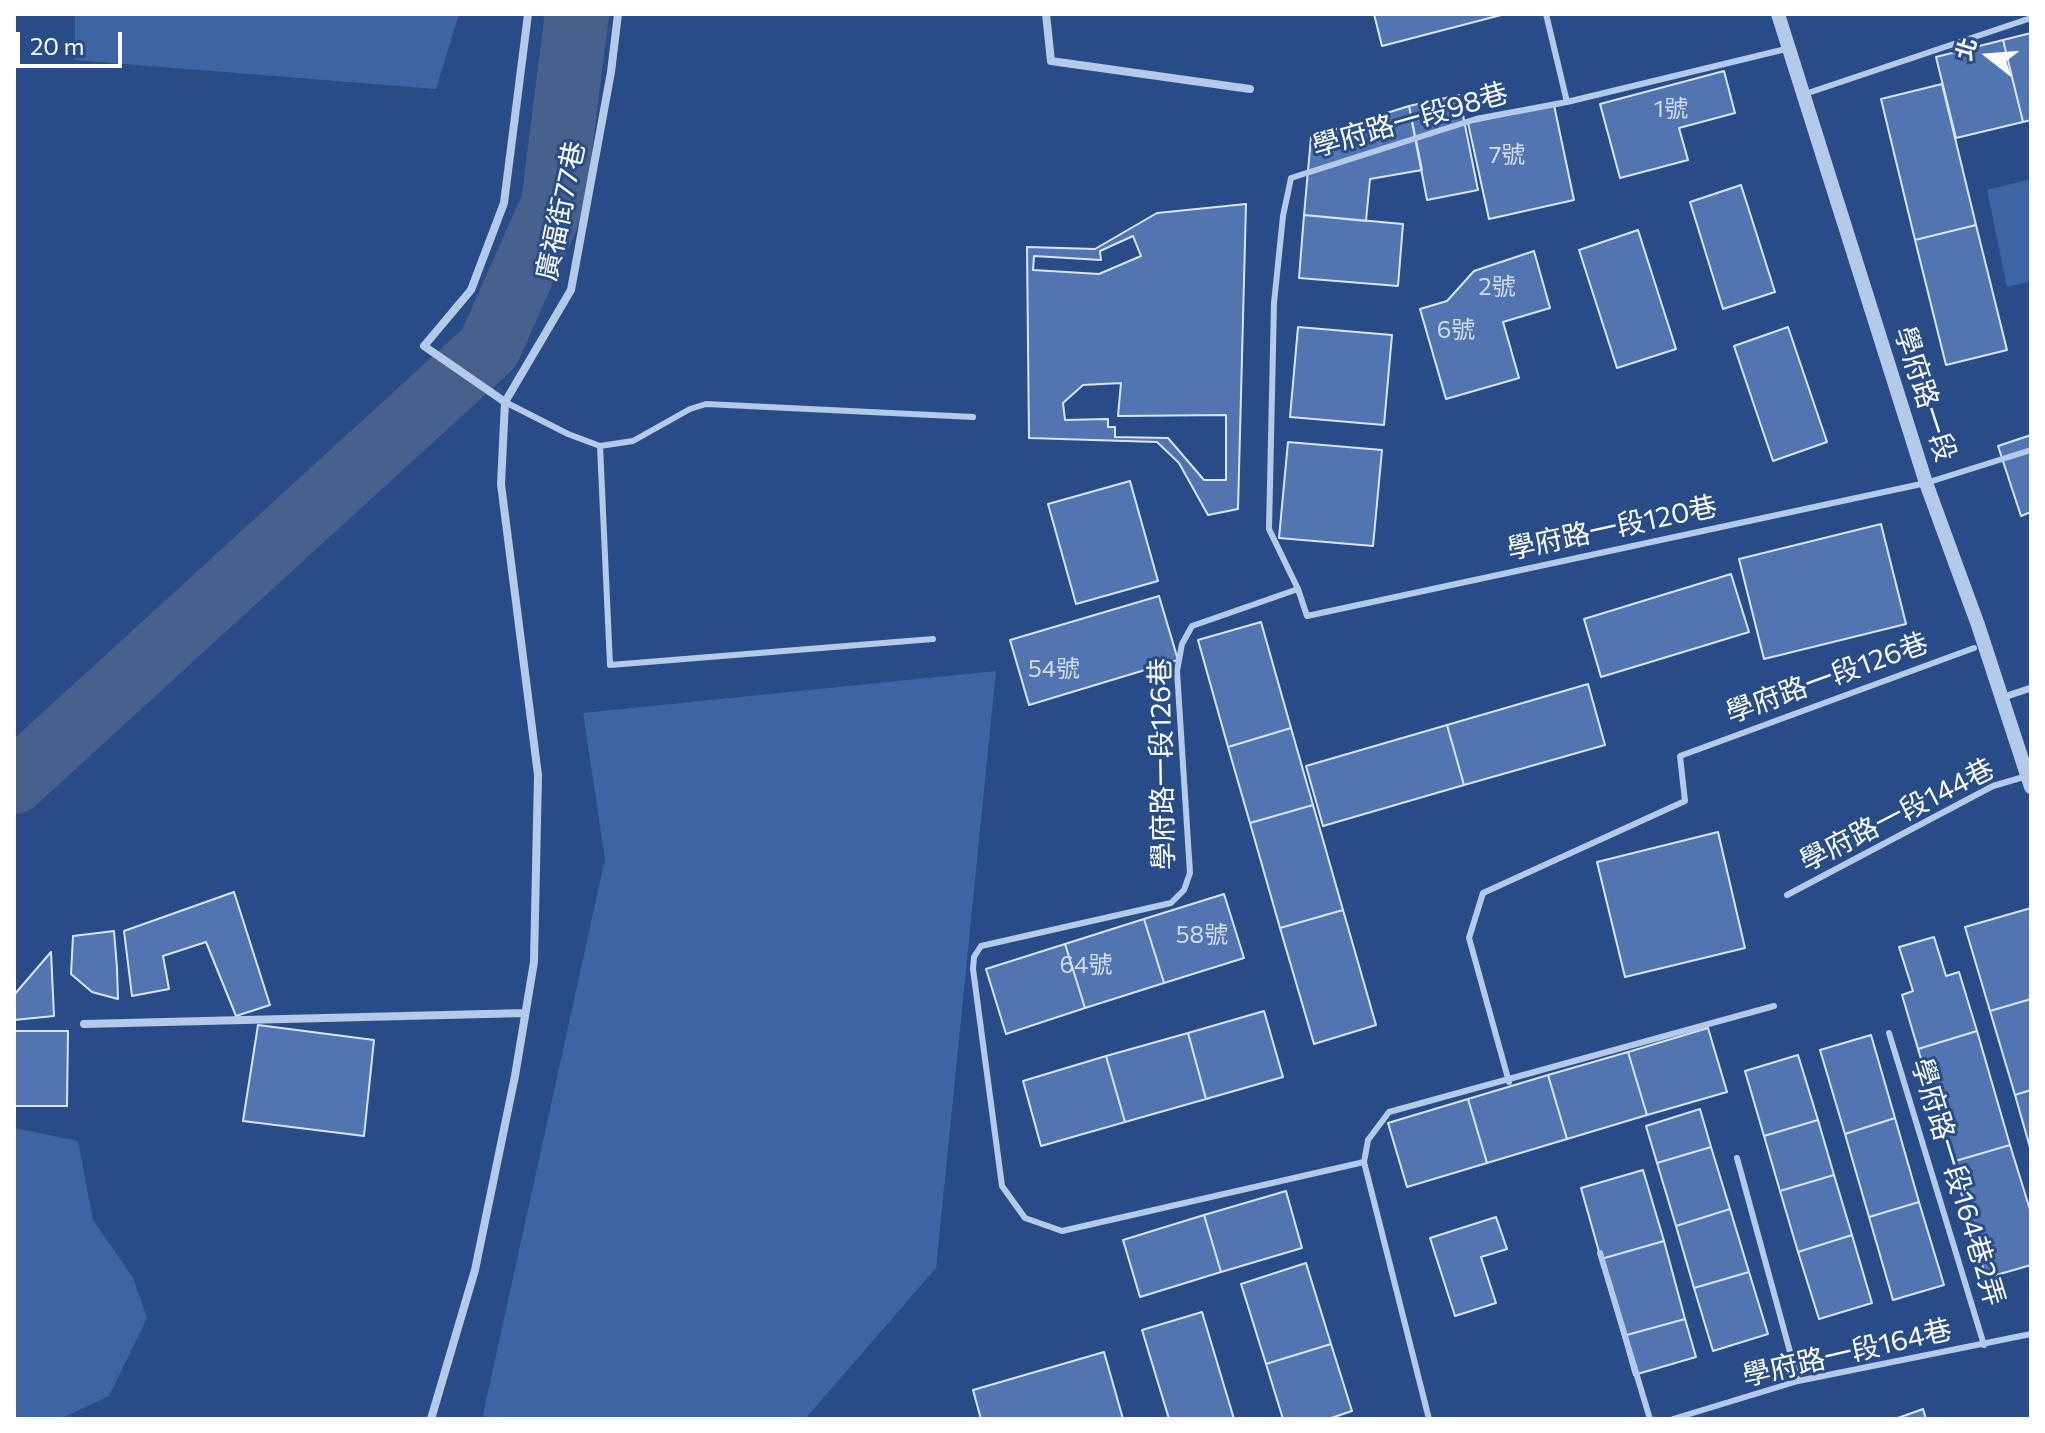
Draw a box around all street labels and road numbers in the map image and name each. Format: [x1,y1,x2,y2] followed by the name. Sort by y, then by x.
[1308,76,1512,164] street label: 學府路一段98巷
[530,138,592,284] street label: 廣福街77巷
[1887,322,1963,466] street label: 學府路一段
[1504,489,1720,567] street label: 學府路一段120巷
[1721,626,1933,730] street label: 學府路一段126巷
[1143,658,1181,870] street label: 學府路一段126巷
[1794,752,2000,878] street label: 學府路一段144巷
[1904,1054,2012,1310] street label: 學府路一段164巷2弄
[1739,1313,1955,1393] street label: 學府路一段164巷

